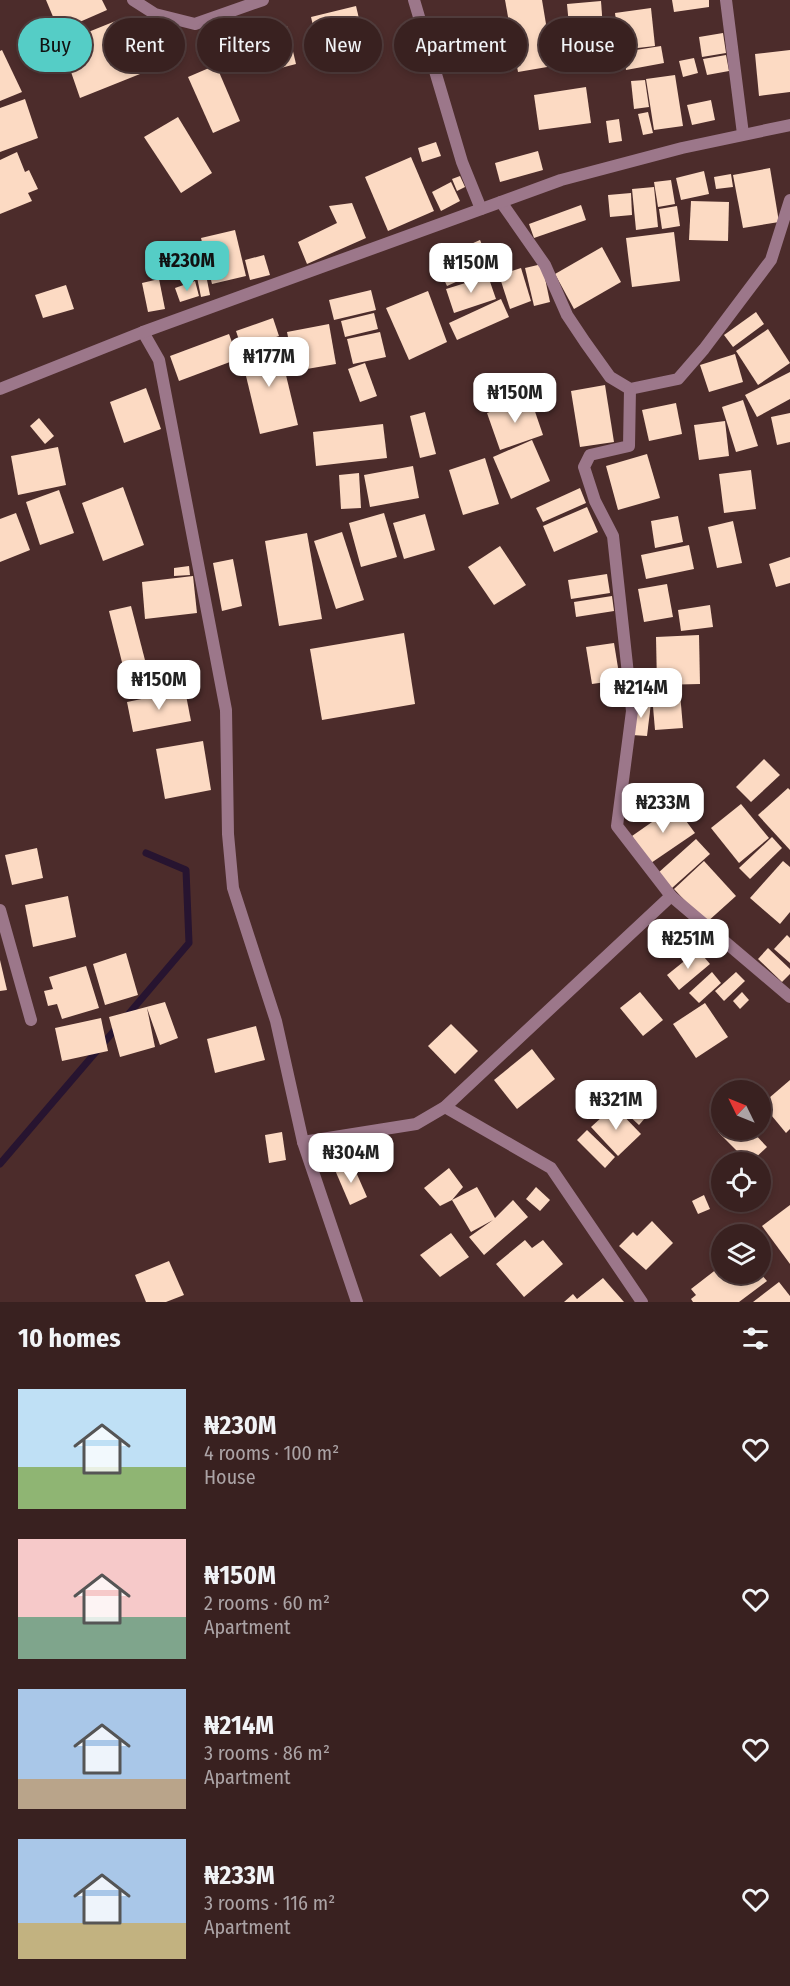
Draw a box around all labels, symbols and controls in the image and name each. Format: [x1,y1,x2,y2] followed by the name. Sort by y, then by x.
[18,18,92,72] chip: Buy
[104,18,185,72] chip: Rent
[197,18,292,72] chip: Filters
[304,18,382,72] chip: New
[394,18,527,72] chip: Apartment
[539,18,636,72] chip: House
[145,241,229,292] pin: ₦230M
[429,243,513,294] pin: ₦150M
[159,248,215,272] text: ₦230M
[443,250,499,274] text: ₦150M
[227,337,311,388] pin: ₦177M
[243,344,295,368] text: ₦177M
[473,373,557,424] pin: ₦150M
[487,380,543,404] text: ₦150M
[117,660,201,711] pin: ₦150M
[131,667,187,691] text: ₦150M
[599,668,683,719] pin: ₦214M
[614,675,668,699] text: ₦214M
[621,783,705,834] pin: ₦233M
[636,790,690,814] text: ₦233M
[646,919,730,970] pin: ₦251M
[662,926,714,950] text: ₦251M
[574,1080,658,1131] pin: ₦321M
[711,1080,771,1140] north arrow
[711,1080,771,1284] map controls
[590,1087,642,1111] text: ₦321M
[309,1133,393,1184] pin: ₦304M
[323,1140,379,1164] text: ₦304M
[711,1152,771,1212] button: locate
[711,1224,771,1284] button: layers
[739,1322,772,1355] icon: filters
[18,1323,121,1354] text: 10 homes
[204,1410,277,1441] text: ₦230M
[66,1413,138,1485] icon: home
[739,1433,772,1466] icon: heart
[204,1441,339,1465] text: 4 rooms · 100 m²
[204,1465,256,1489] text: House
[204,1560,276,1591] text: ₦150M
[66,1563,138,1635] icon: home
[739,1583,772,1616] icon: heart
[204,1591,330,1615] text: 2 rooms · 60 m²
[204,1615,291,1639] text: Apartment
[204,1710,274,1741] text: ₦214M
[66,1713,138,1785] icon: home
[739,1733,772,1766] icon: heart
[204,1741,330,1765] text: 3 rooms · 86 m²
[204,1765,291,1789] text: Apartment
[204,1860,275,1891] text: ₦233M
[66,1863,138,1935] icon: home
[739,1883,772,1916] icon: heart
[204,1891,335,1915] text: 3 rooms · 116 m²
[204,1915,291,1939] text: Apartment

